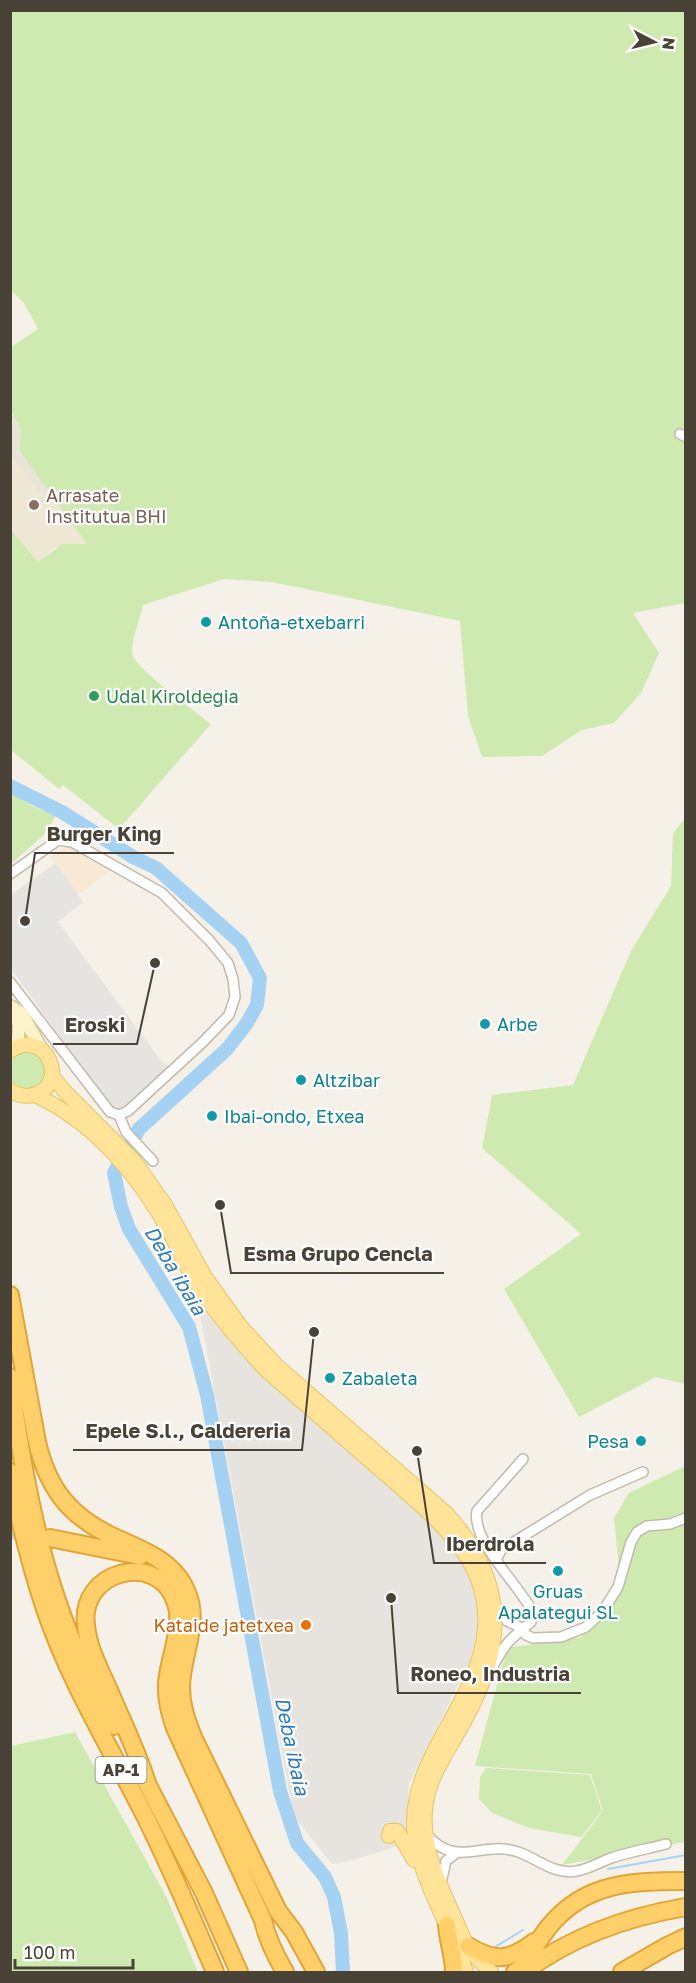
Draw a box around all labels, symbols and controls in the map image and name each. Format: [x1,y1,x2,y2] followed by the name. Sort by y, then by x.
[624,12,684,72] north arrow
[658,37,680,51] text: N
[46,484,167,527] place label: Arrasate Institutua BHI
[27,498,41,512] marker: Arrasate Institutua BHI
[218,611,365,633] place label: Antoña-etxebarri
[199,615,213,629] marker: Antoña-etxebarri
[106,685,239,707] place label: Udal Kiroldegia
[87,689,101,703] marker: Udal Kiroldegia
[35,815,174,853] callout: Burger King
[47,821,161,845] text: Burger King
[53,1006,137,1044] callout: Eroski
[65,1012,125,1036] text: Eroski
[497,1013,538,1035] place label: Arbe
[478,1017,492,1031] marker: Arbe
[313,1069,380,1091] place label: Altzibar
[294,1073,308,1087] marker: Altzibar
[224,1105,365,1127] place label: Ibai-ondo, Etxea
[205,1109,219,1123] marker: Ibai-ondo, Etxea
[140,1221,212,1320] water label: Deba ibaia
[231,1235,444,1273] callout: Esma Grupo Cencla
[243,1241,433,1265] text: Esma Grupo Cencla
[342,1367,418,1389] place label: Zabaleta
[323,1371,337,1385] marker: Zabaleta
[73,1412,302,1450] callout: Epele S.l., Caldereria
[85,1418,291,1442] text: Epele S.l., Caldereria
[587,1430,629,1452] place label: Pesa
[634,1434,648,1448] marker: Pesa
[434,1525,546,1563] callout: Iberdrola
[446,1531,534,1555] text: Iberdrola
[551,1564,565,1578] marker: Gruas Apalategui SL
[498,1580,618,1623] place label: Gruas Apalategui SL
[153,1614,294,1636] place label: Kataide jatetxea
[299,1618,313,1632] marker: Kataide jatetxea
[398,1655,581,1693] callout: Roneo, Industria
[410,1661,570,1685] text: Roneo, Industria
[271,1695,315,1798] water label: Deba ibaia
[96,1757,146,1783] road number: AP-1
[15,1932,134,1970] scale bar
[24,1941,75,1963] text: 100 m

